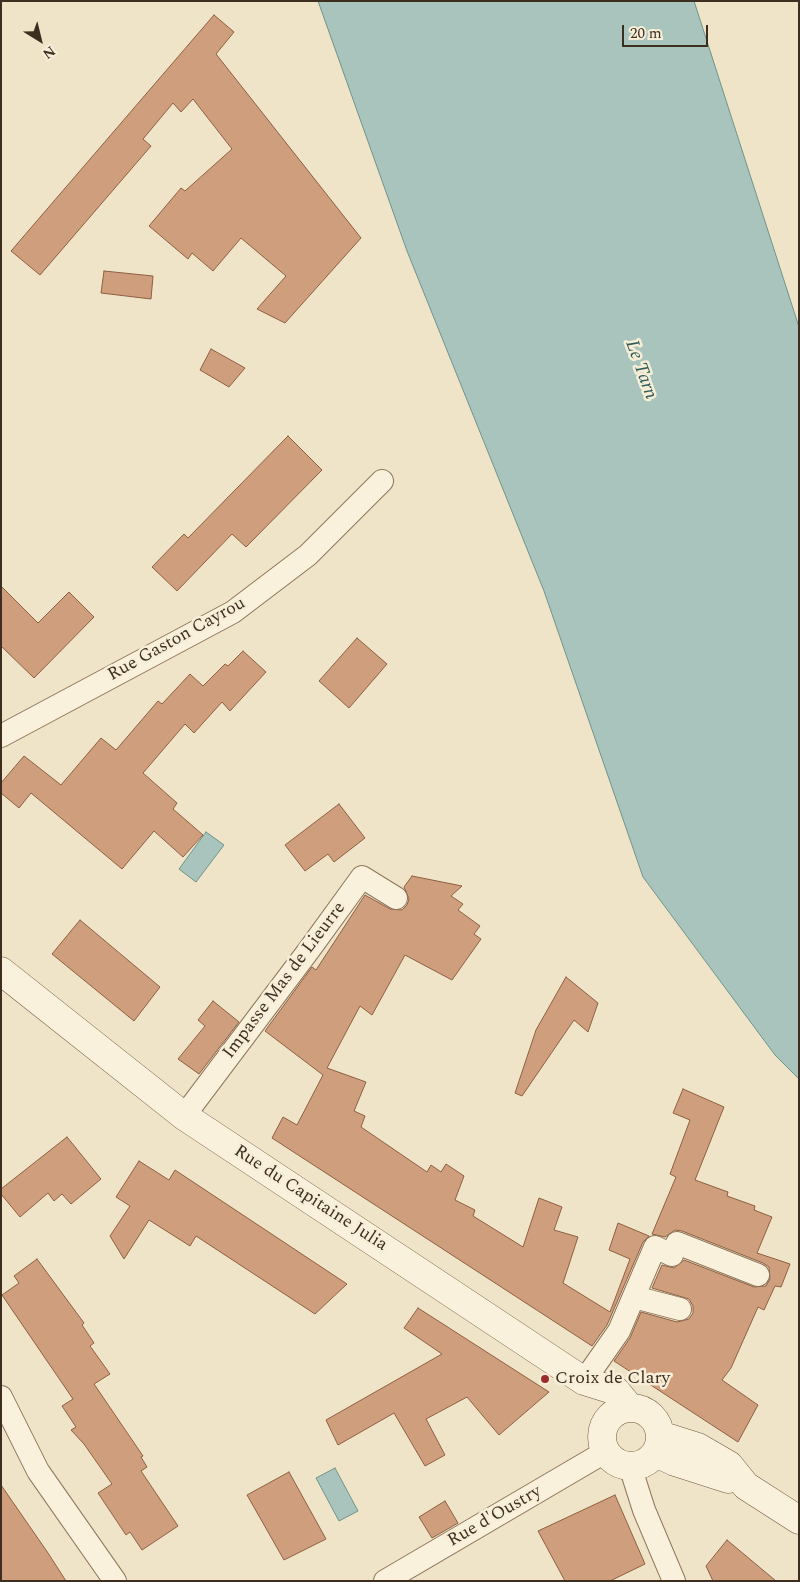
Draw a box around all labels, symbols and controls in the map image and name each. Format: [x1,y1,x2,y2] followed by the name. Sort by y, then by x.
[15,15,65,65] north arrow
[625,15,711,47] scale bar
[630,22,662,45] text: 20 m
[38,41,60,64] text: N
[619,337,661,403] water label: Le Tarn
[104,593,250,687] street label: Rue Gaston Cayrou
[219,898,351,1064] street label: Impasse Mas de Lieurre
[229,1141,391,1257] street label: Rue du Capitaine Julia
[555,1368,670,1390] place label: Croix de Clary
[539,1373,551,1385] marker: Croix de Clary
[444,1482,546,1552] street label: Rue d'Oustry

